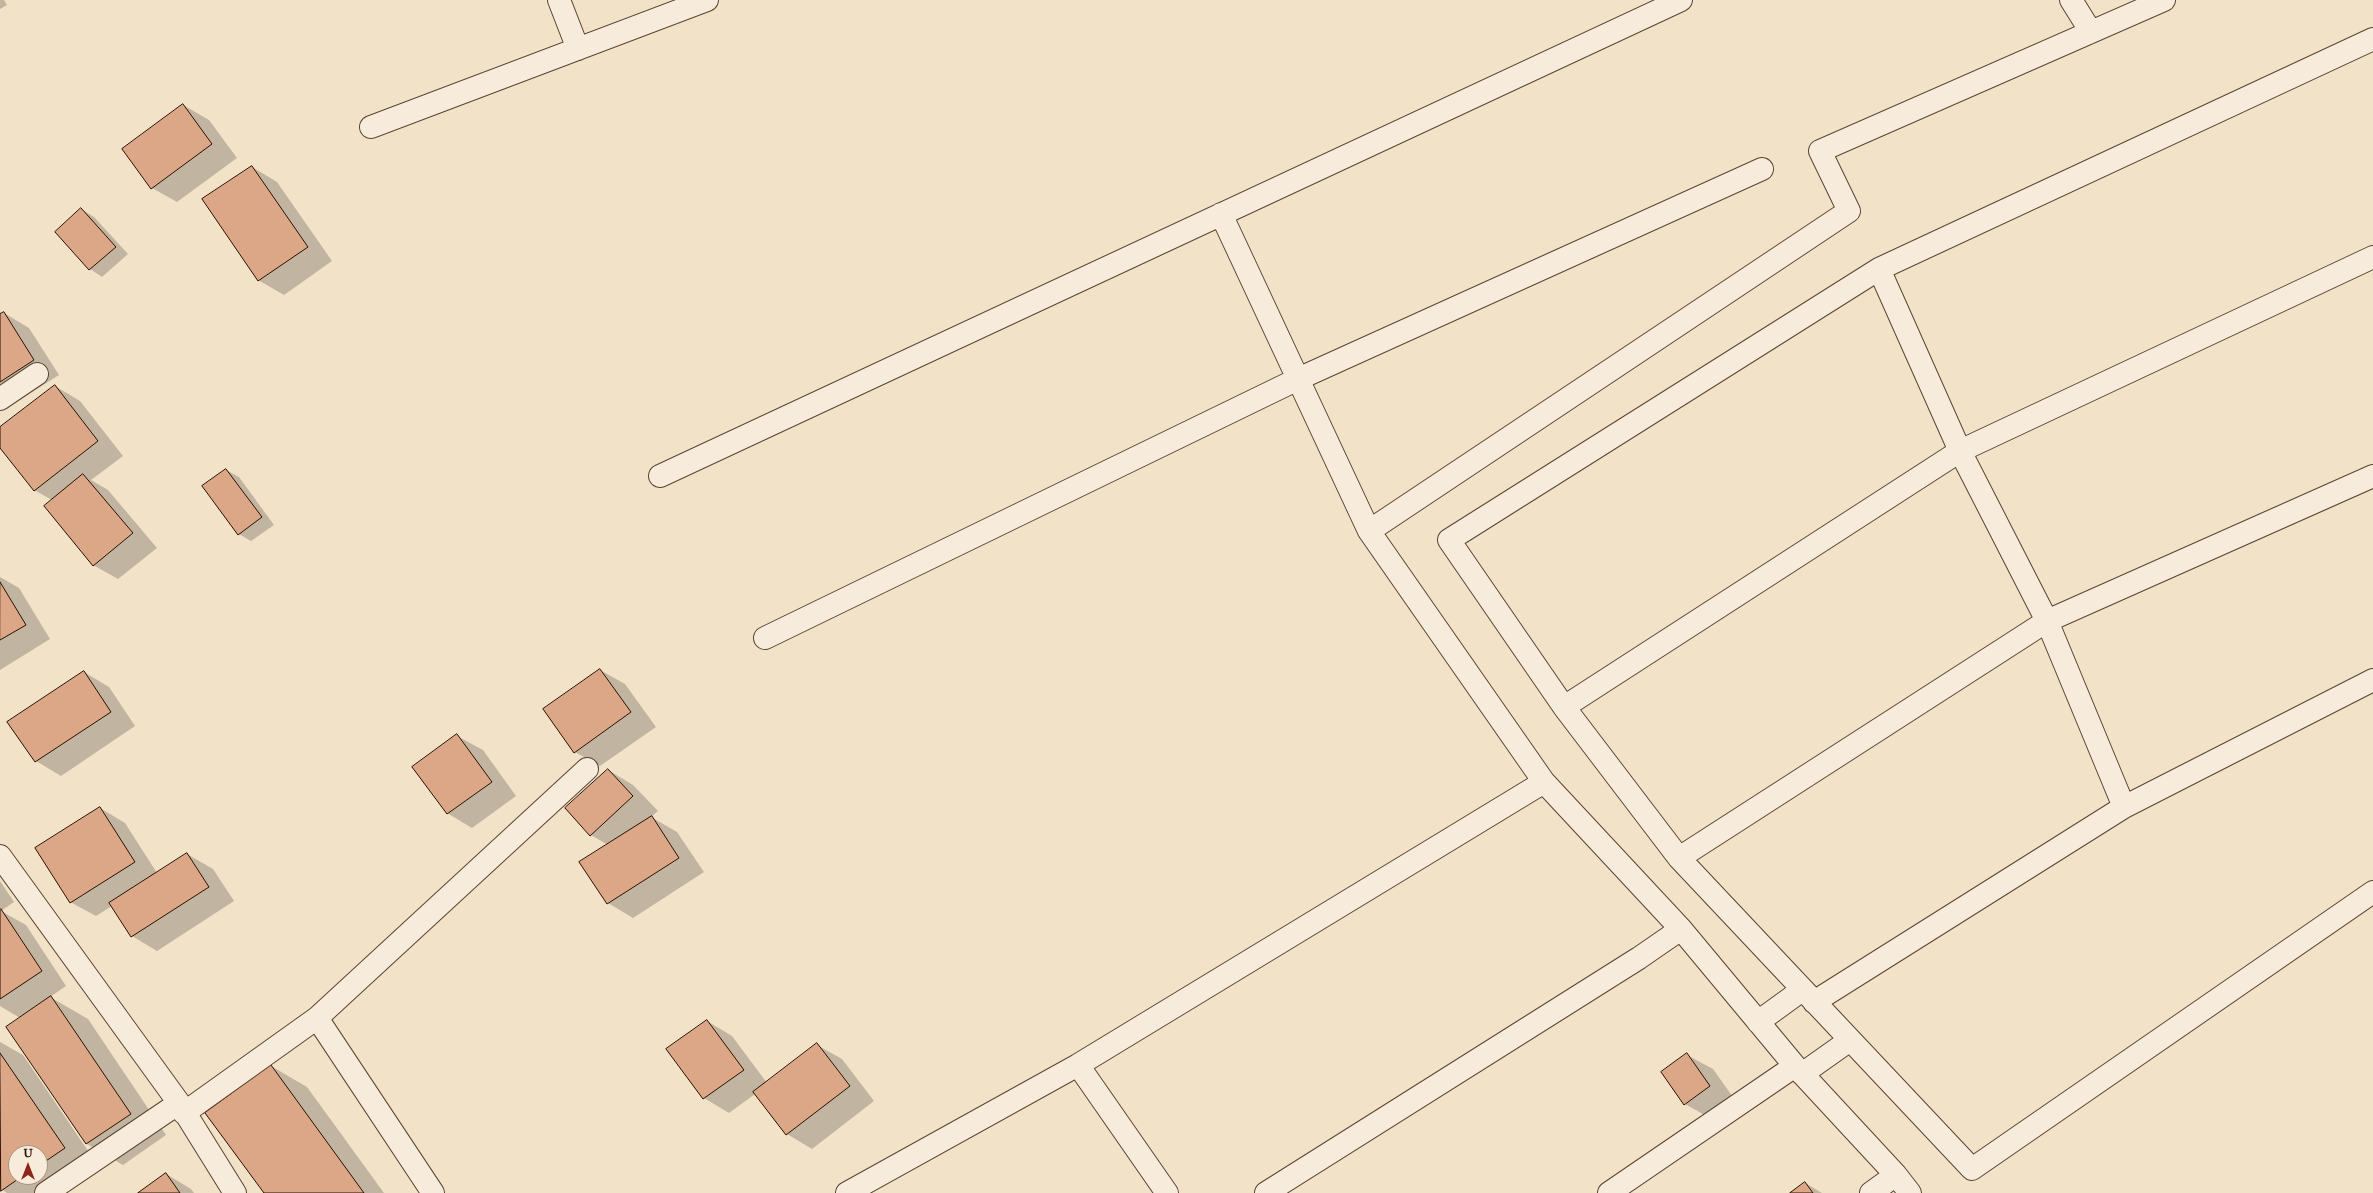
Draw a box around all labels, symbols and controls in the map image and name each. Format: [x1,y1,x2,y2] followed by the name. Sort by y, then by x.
[8,1145,48,1185] north arrow
[23,1147,33,1160] text: U

